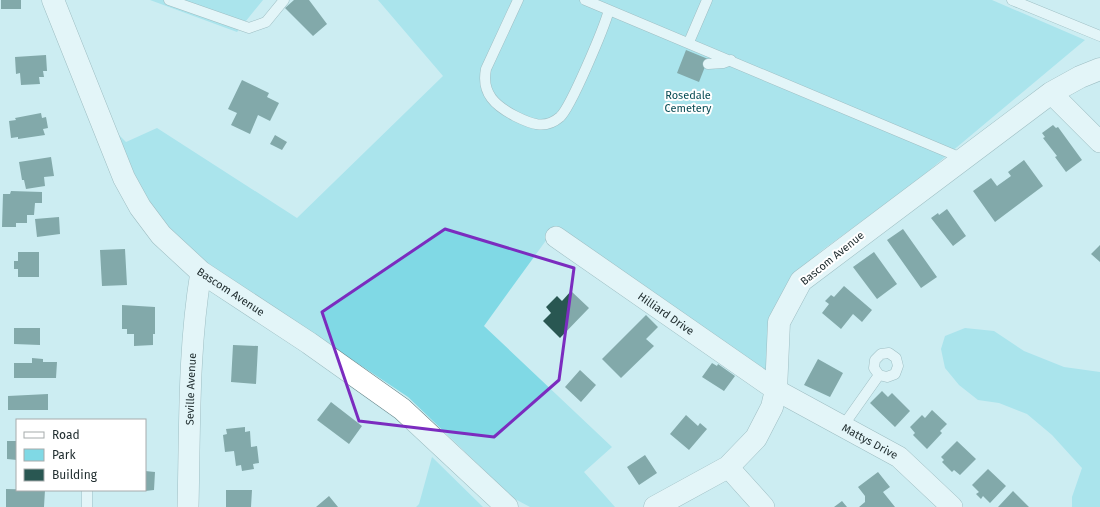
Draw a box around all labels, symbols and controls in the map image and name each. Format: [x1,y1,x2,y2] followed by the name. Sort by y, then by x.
[665,89,712,115] park label: Rosedale Cemetery
[798,229,867,288] street label: Bascom Avenue
[194,265,267,319] street label: Bascom Avenue
[635,290,696,338] street label: Hilliard Drive
[183,353,199,425] street label: Seville Avenue
[16,419,146,491] legend
[840,421,900,462] street label: Mattys Drive
[52,428,80,442] text: Road
[52,448,76,462] text: Park
[52,468,98,482] text: Building

